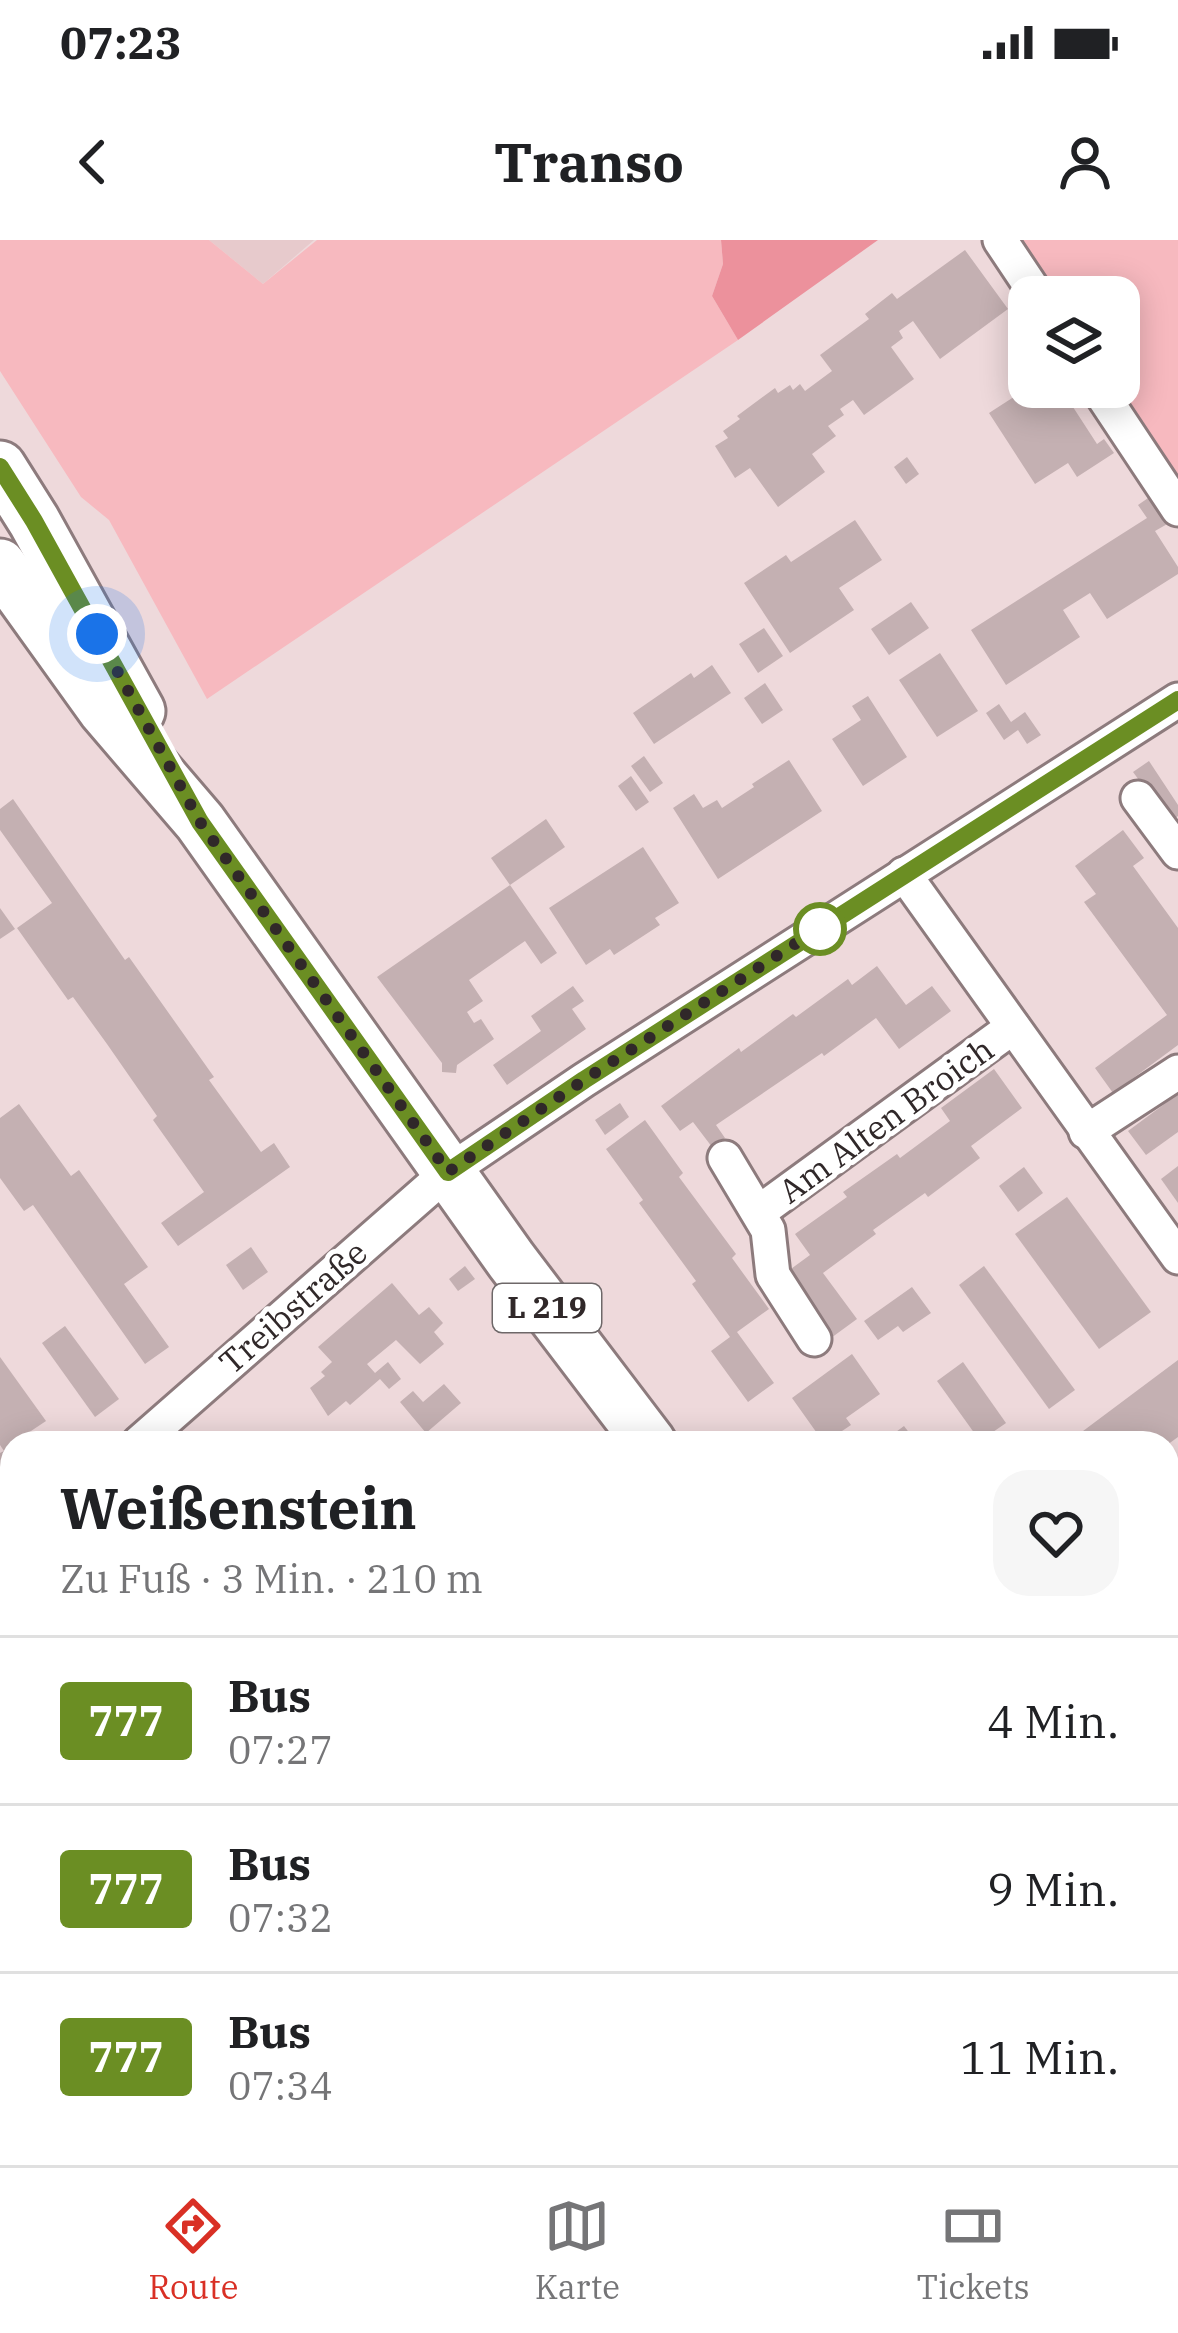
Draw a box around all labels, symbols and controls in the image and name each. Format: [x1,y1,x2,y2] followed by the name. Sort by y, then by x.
[60,13,182,71] text: 07:23
[494,127,684,197] text: Transo
[60,129,126,195] icon: back
[1052,129,1118,195] icon: person
[1008,276,1140,408] map controls
[1008,276,1140,408] button: layers
[67,604,127,664] your location
[795,904,845,954] unlabelled marker
[770,1027,1002,1212] street label: Am Alten Broich
[210,1231,376,1383] street label: Treibstraße
[493,1284,601,1332] road number: L 219
[993,1470,1119,1596] button: heart
[60,1471,417,1545] text: Weißenstein
[60,1553,483,1604] text: Zu Fuß · 3 Min. · 210 m
[228,1666,311,1724] text: Bus
[987,1692,1119,1750] text: 4 Min.
[88,1693,164,1748] text: 777
[228,1724,333,1775] text: 07:27
[228,1834,311,1892] text: Bus
[987,1860,1119,1918] text: 9 Min.
[88,1861,164,1916] text: 777
[228,1892,333,1943] text: 07:32
[228,2002,311,2060] text: Bus
[960,2028,1119,2086] text: 11 Min.
[88,2029,164,2084] text: 777
[228,2060,333,2111] text: 07:34
[148,2193,238,2308] tab: Route
[535,2193,620,2308] tab: Karte
[917,2193,1030,2308] tab: Tickets

